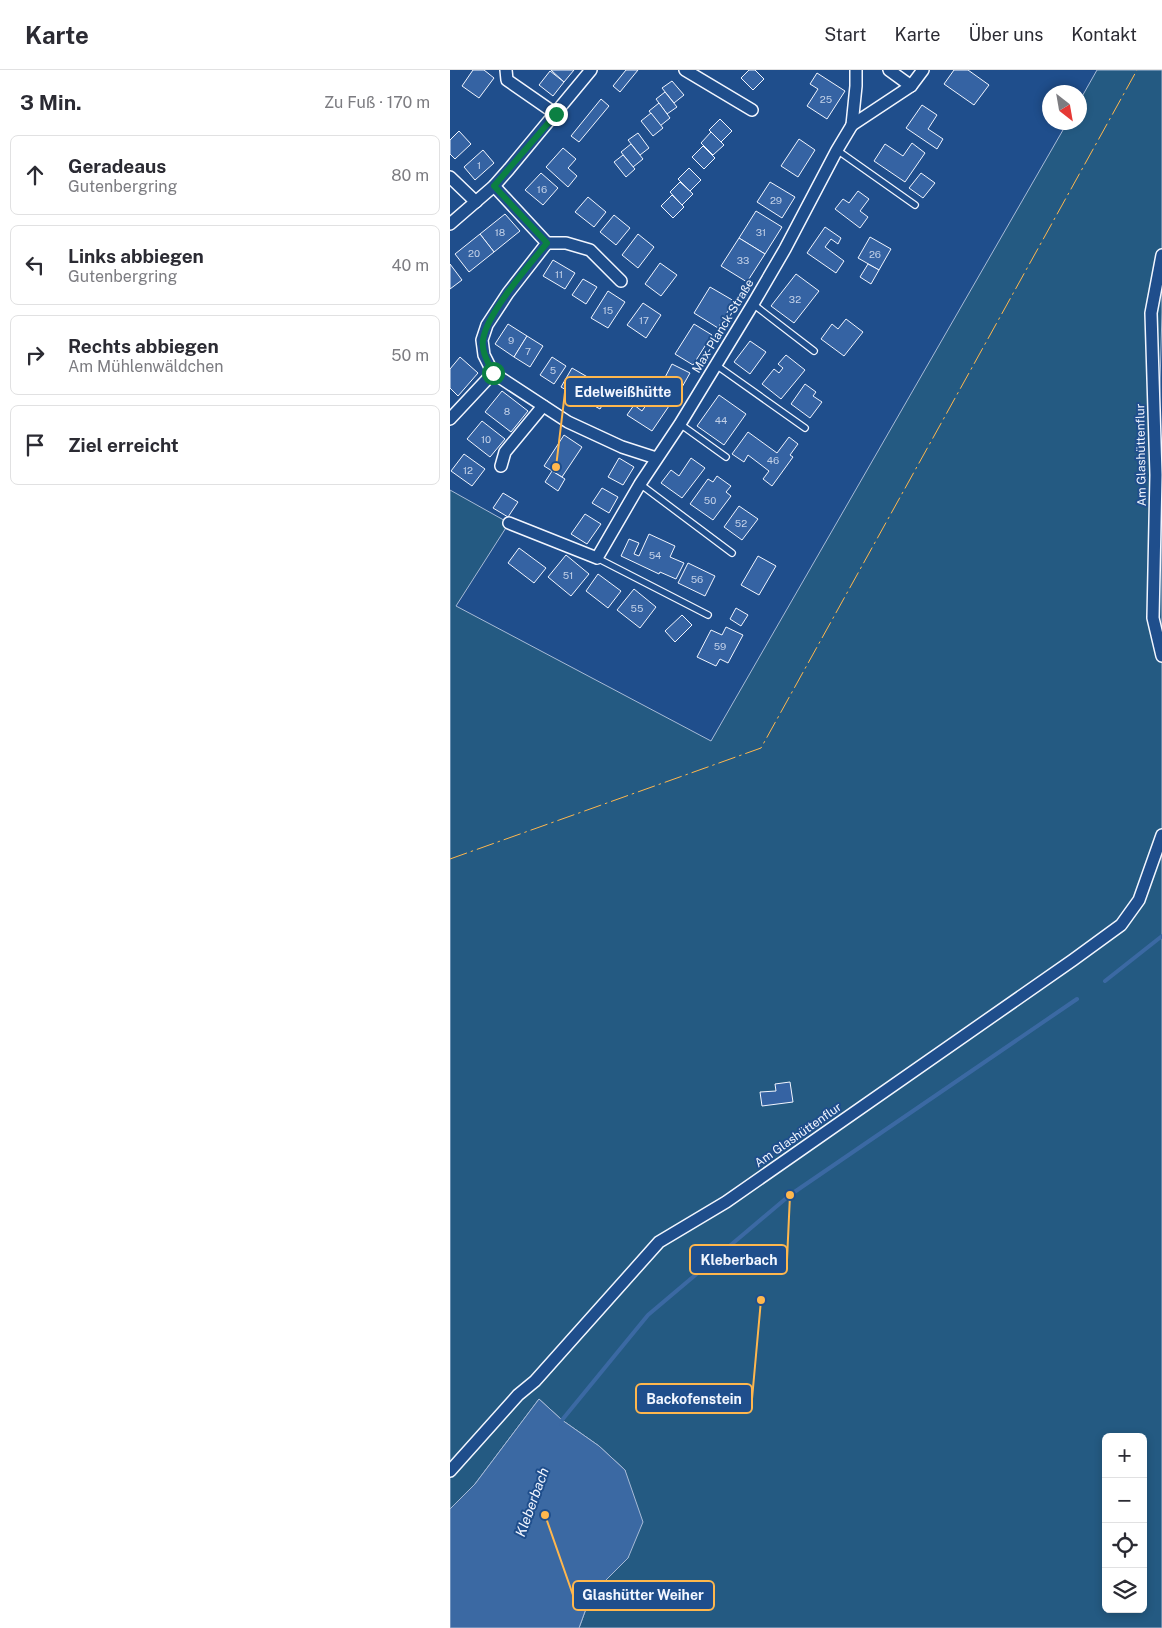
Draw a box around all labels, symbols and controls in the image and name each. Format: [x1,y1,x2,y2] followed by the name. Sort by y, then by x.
[25,21,89,49] text: Karte
[824,24,867,45] text: Start
[895,24,940,45] text: Karte
[968,24,1043,45] text: Über uns
[1071,24,1137,45] text: Kontakt
[1042,85,1087,130] north arrow
[20,90,82,115] text: 3 Min.
[324,93,430,112] text: Zu Fuß · 170 m
[820,93,832,105] house number: 25
[545,103,568,126] route end
[68,155,166,177] text: Geradeaus
[477,159,481,171] house number: 1
[21,161,49,189] icon: ahead
[391,166,429,185] text: 80 m
[68,177,177,196] text: Gutenbergring
[537,183,547,195] house number: 16
[770,194,782,206] house number: 29
[495,226,505,238] house number: 18
[756,226,766,238] house number: 31
[68,245,204,267] text: Links abbiegen
[468,247,480,259] house number: 20
[869,248,881,260] house number: 26
[21,251,49,279] icon: left
[737,254,749,266] house number: 33
[391,256,429,275] text: 40 m
[68,267,177,286] text: Gutenbergring
[555,268,563,280] house number: 11
[689,276,757,376] street label: Max-Planck-Straße
[789,293,801,305] house number: 32
[603,304,613,316] house number: 15
[639,314,649,326] house number: 17
[508,334,514,346] house number: 9
[68,335,219,357] text: Rechts abbiegen
[21,341,49,369] icon: right
[525,345,531,357] house number: 7
[391,346,429,365] text: 50 m
[68,357,224,376] text: Am Mühlenwäldchen
[482,362,505,385] route start
[550,364,556,376] house number: 5
[565,377,682,406] callout: Edelweißhütte
[575,384,671,400] text: Edelweißhütte
[1133,403,1149,506] street label: Am Glashüttenflur
[504,405,510,417] house number: 8
[715,414,727,426] house number: 44
[21,431,49,459] icon: arrive
[481,433,491,445] house number: 10
[68,434,179,456] text: Ziel erreicht
[767,454,779,466] house number: 46
[463,464,473,476] house number: 12
[704,494,716,506] house number: 50
[735,517,747,529] house number: 52
[649,549,661,561] house number: 54
[563,569,573,581] house number: 51
[691,573,703,585] house number: 56
[631,602,643,614] house number: 55
[714,640,726,652] house number: 59
[752,1100,844,1170] street label: Am Glashüttenflur
[690,1245,787,1274] callout: Kleberbach
[701,1252,777,1268] text: Kleberbach
[636,1384,752,1413] callout: Backofenstein
[646,1391,742,1407] text: Backofenstein
[1102,1433,1147,1613] map controls
[1102,1433,1147,1478] button: +
[512,1465,552,1539] water label: Kleberbach
[1102,1478,1147,1523] button: −
[1102,1523,1147,1568] button: locate
[1102,1568,1147,1613] button: layers
[573,1581,714,1610] callout: Glashütter Weiher
[582,1587,704,1603] text: Glashütter Weiher

